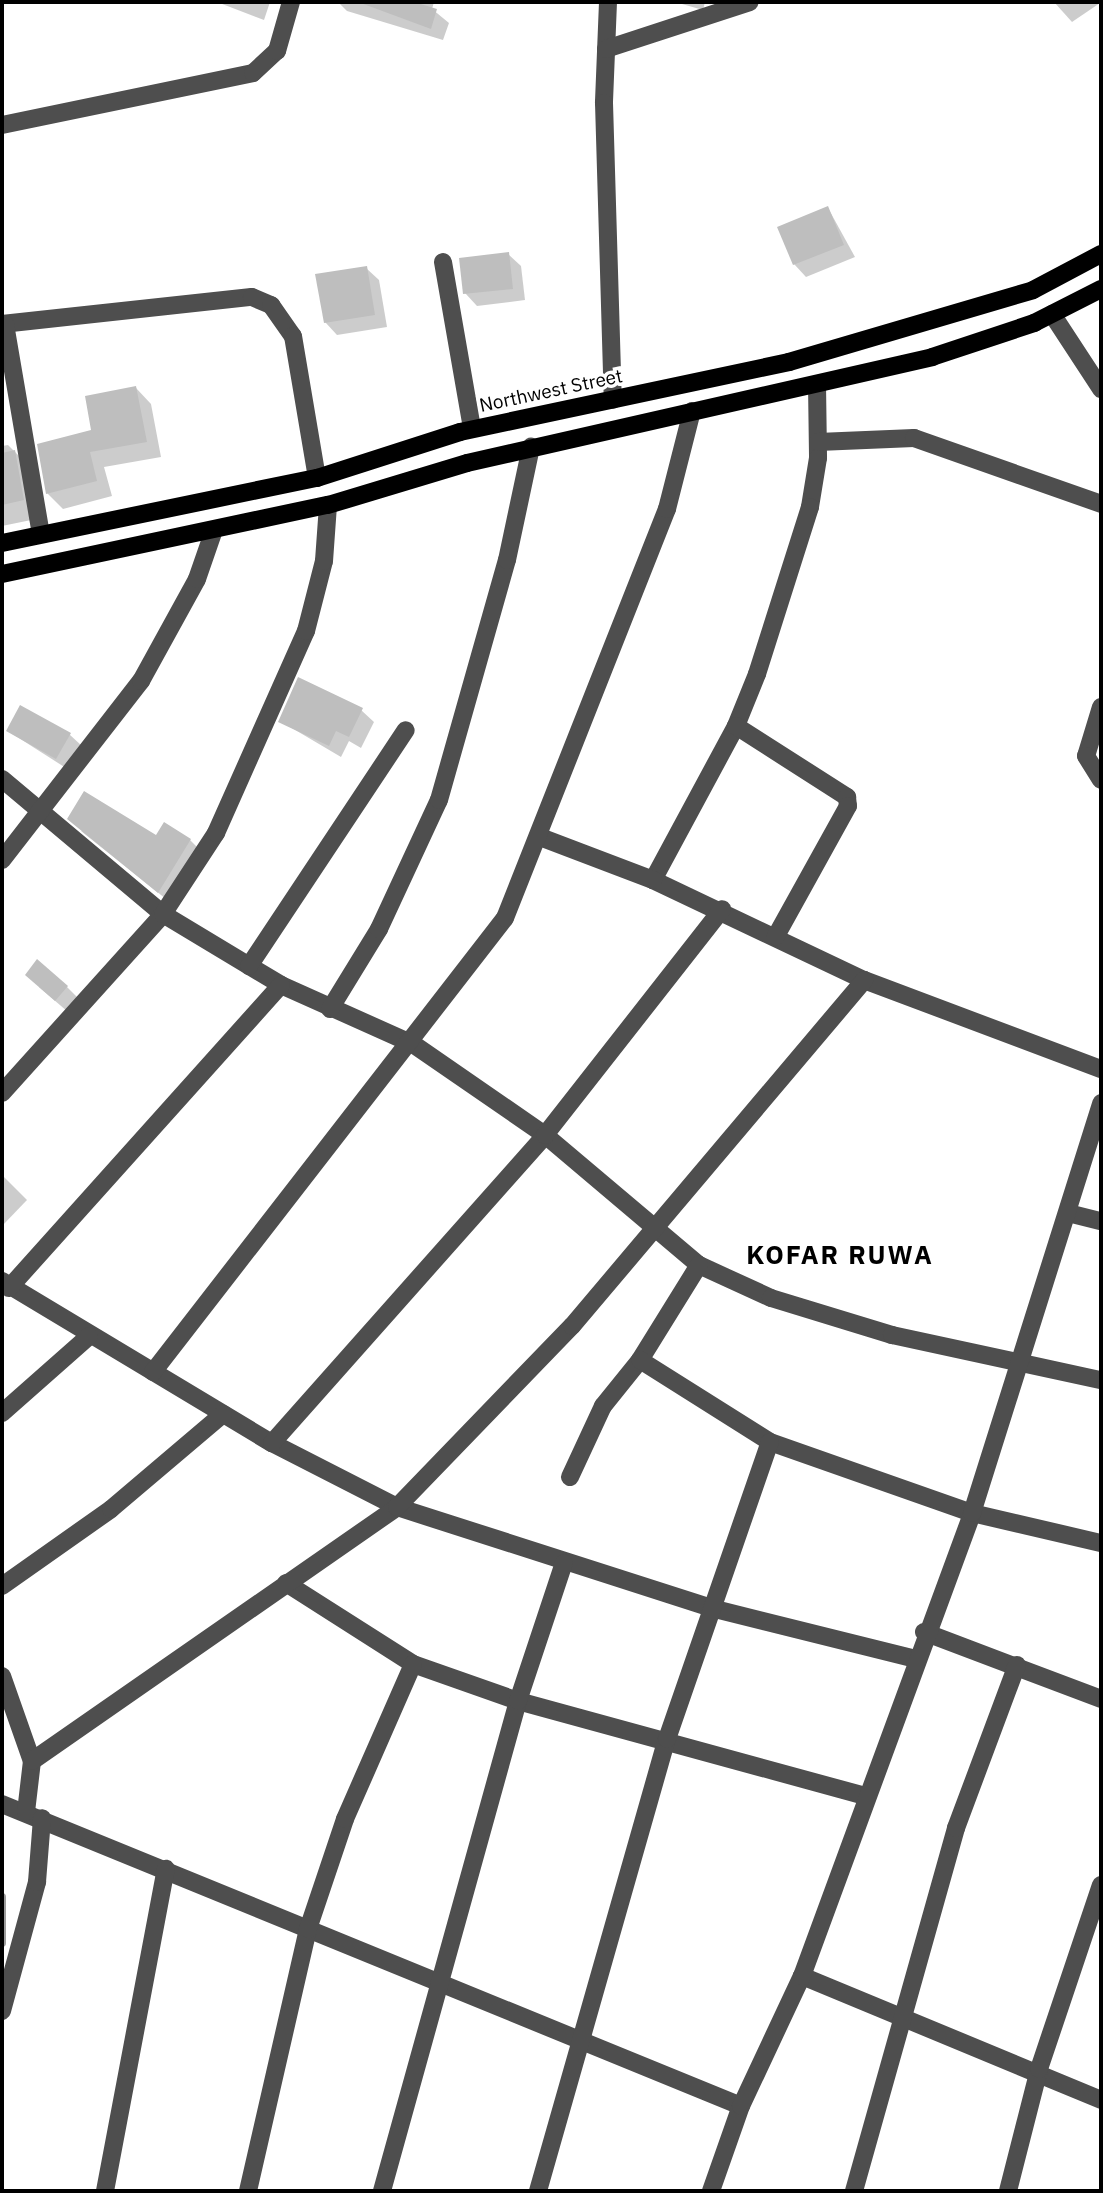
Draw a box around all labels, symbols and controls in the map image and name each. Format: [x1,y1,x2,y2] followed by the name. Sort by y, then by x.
[477,365,625,417] street label: Northwest Street
[747,1239,933,1271] district label: KOFAR RUWA

